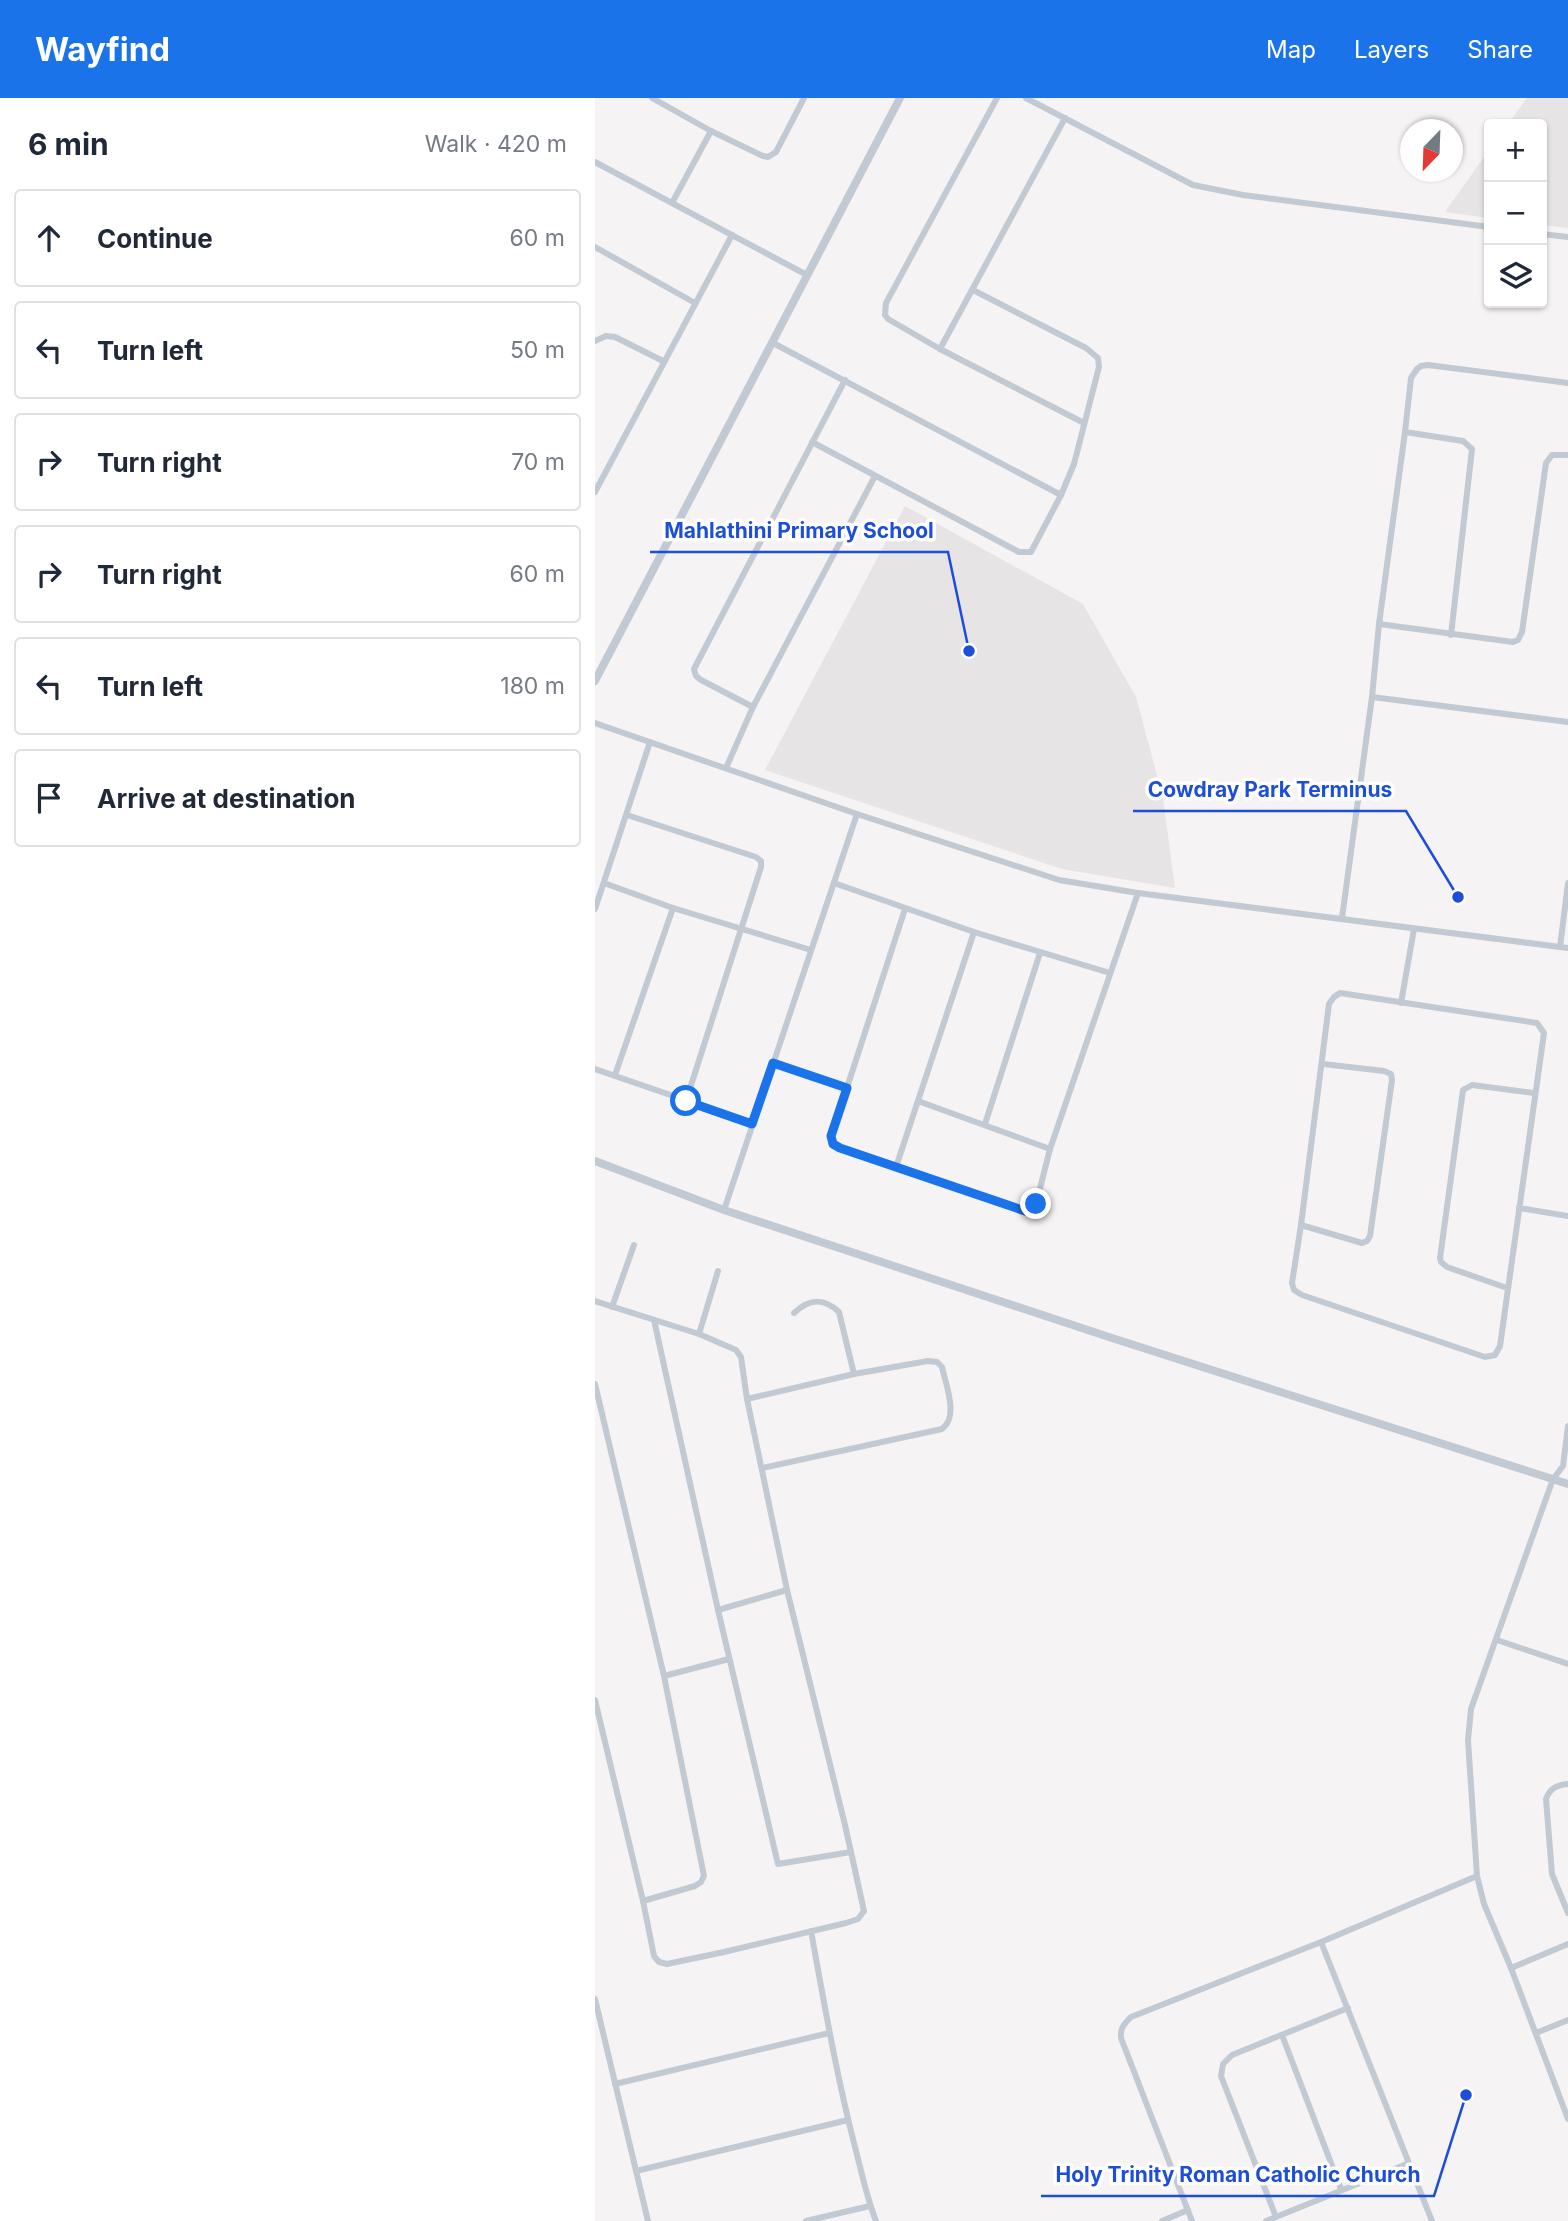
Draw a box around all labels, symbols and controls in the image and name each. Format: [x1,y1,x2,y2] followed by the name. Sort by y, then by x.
[35,29,170,69] text: Wayfind
[1266,35,1316,64] text: Map
[1354,35,1429,64] text: Layers
[1467,35,1533,64] text: Share
[1400,119,1463,182] north arrow
[1484,119,1547,308] map controls
[1484,119,1547,182] button: +
[28,126,109,162] text: 6 min
[425,130,567,158] text: Walk · 420 m
[1484,182,1547,245] button: −
[30,219,68,257] icon: ahead
[97,223,213,254] text: Continue
[510,224,565,252] text: 60 m
[1484,245,1547,308] button: layers
[30,331,68,369] icon: left
[97,335,203,366] text: Turn left
[510,336,565,364] text: 50 m
[30,443,68,481] icon: right
[97,447,222,478] text: Turn right
[511,448,565,476] text: 70 m
[650,510,948,552] callout: Mahlathini Primary School
[664,518,934,543] text: Mahlathini Primary School
[30,555,68,593] icon: right
[97,559,222,590] text: Turn right
[510,560,565,588] text: 60 m
[30,667,68,705] icon: left
[97,671,203,702] text: Turn left
[500,672,565,700] text: 180 m
[1133,769,1406,811] callout: Cowdray Park Terminus
[1148,777,1392,802] text: Cowdray Park Terminus
[30,779,68,817] icon: arrive
[97,783,356,814] text: Arrive at destination
[670,1085,701,1116] route start
[1020,1188,1051,1219] route end
[1041,2154,1434,2196] callout: Holy Trinity Roman Catholic Church
[1056,2162,1420,2187] text: Holy Trinity Roman Catholic Church

